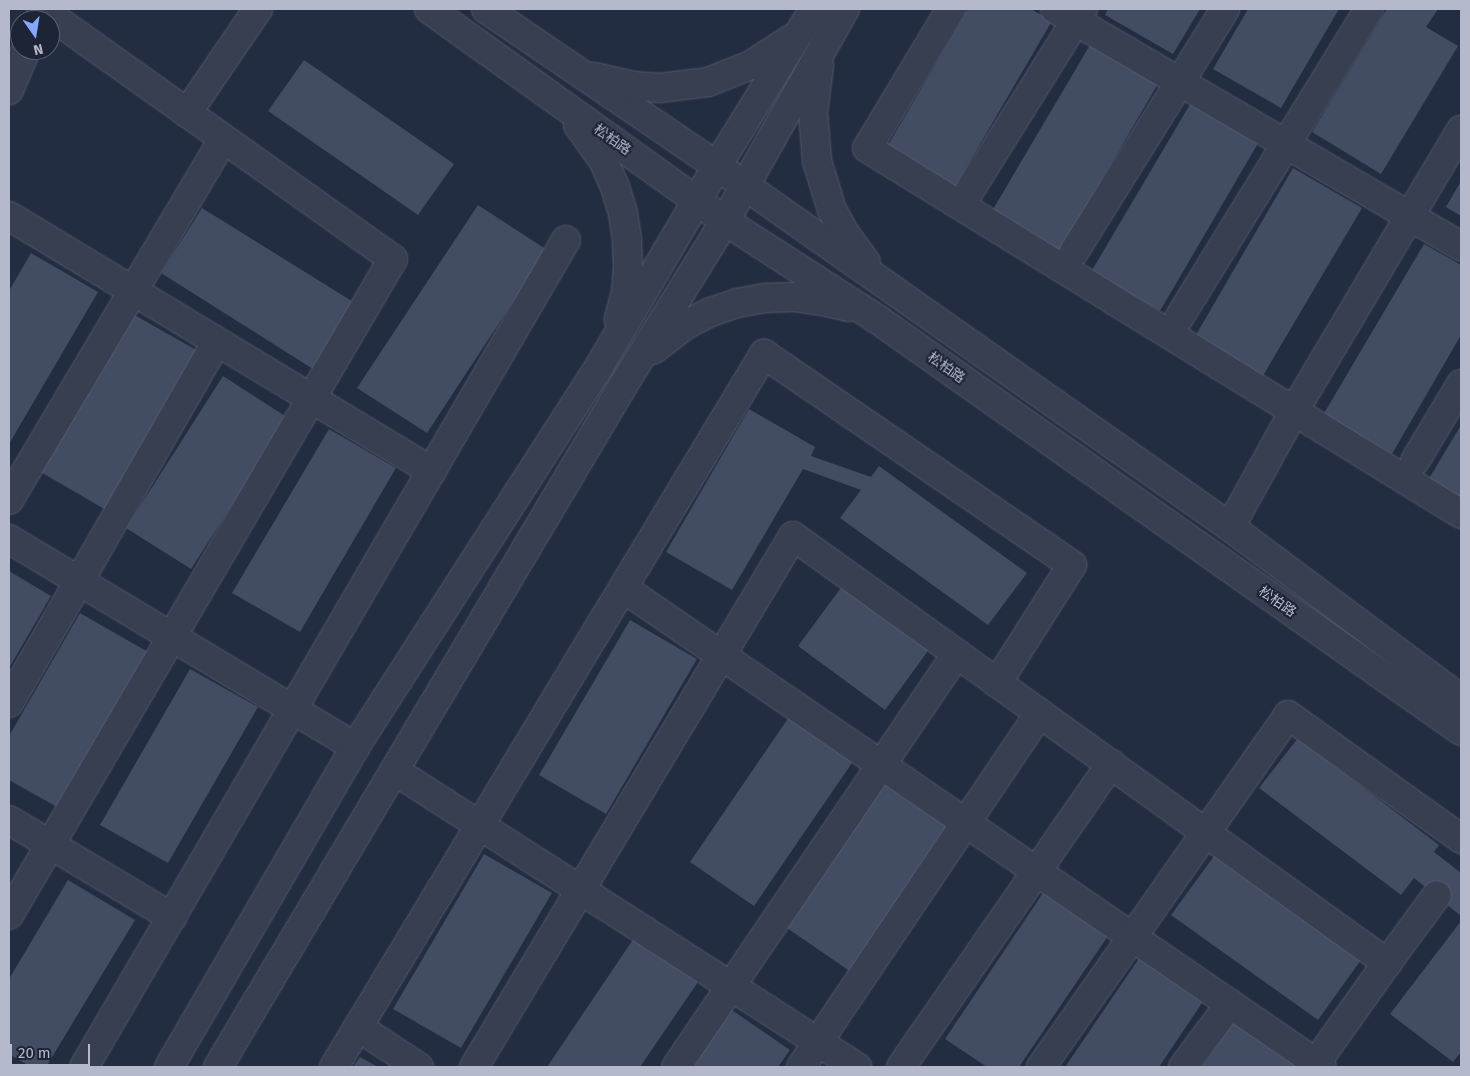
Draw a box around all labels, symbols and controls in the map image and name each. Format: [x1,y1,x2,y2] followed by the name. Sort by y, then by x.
[10,10,60,60] north arrow
[32,40,45,58] text: N
[590,121,634,159] street label: 松柏路
[924,349,968,387] street label: 松柏路
[1255,583,1299,621] street label: 松柏路
[12,1034,92,1066] scale bar
[18,1044,51,1062] text: 20 m

